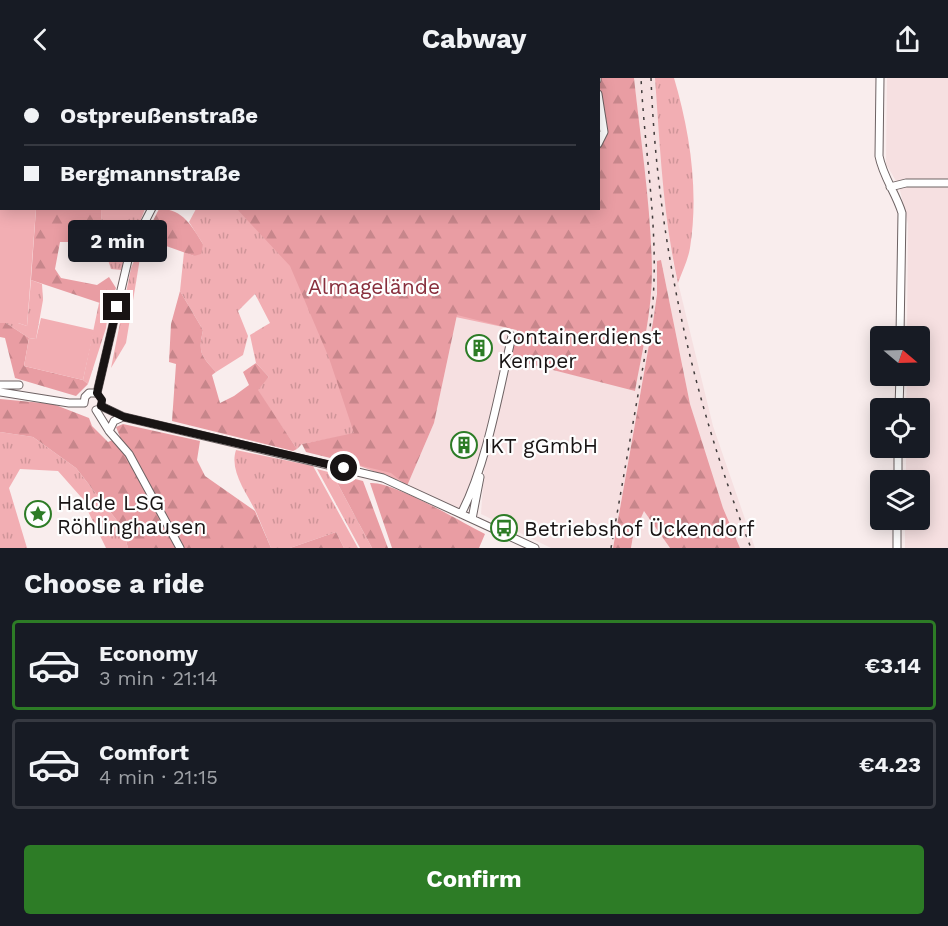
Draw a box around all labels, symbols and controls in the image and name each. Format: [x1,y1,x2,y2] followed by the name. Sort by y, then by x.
[24,23,57,56] icon: back
[422,23,526,55] text: Cabway
[891,23,924,56] icon: share
[60,103,258,128] text: Ostpreußenstraße
[60,161,240,186] text: Bergmannstraße
[68,220,166,262] callout: 2 min
[90,229,145,253] text: 2 min
[308,274,440,299] park label: Almagelände
[103,293,130,320] route end
[498,324,661,373] place label: Containerdienst Kemper
[870,326,930,386] north arrow
[870,326,930,530] map controls
[464,333,494,363] building icon: Containerdienst Kemper
[870,398,930,458] button: locate
[449,430,479,460] building icon: IKT gGmbH
[484,433,598,458] place label: IKT gGmbH
[330,454,357,481] route start
[870,470,930,530] button: layers
[57,490,206,539] place label: Halde LSG Röhlinghausen
[23,499,53,529] place icon: Halde LSG Röhlinghausen
[489,513,519,543] bus stop icon: Betriebshof Ückendorf
[524,516,755,541] place label: Betriebshof Ückendorf
[24,568,204,600] text: Choose a ride
[27,638,81,692] icon: car
[99,641,198,666] text: Economy
[865,653,921,678] text: €3.14
[99,666,218,690] text: 3 min · 21:14
[27,737,81,791] icon: car
[99,740,189,765] text: Comfort
[859,752,921,777] text: €4.23
[99,765,218,789] text: 4 min · 21:15
[24,845,924,914] button: Confirm

